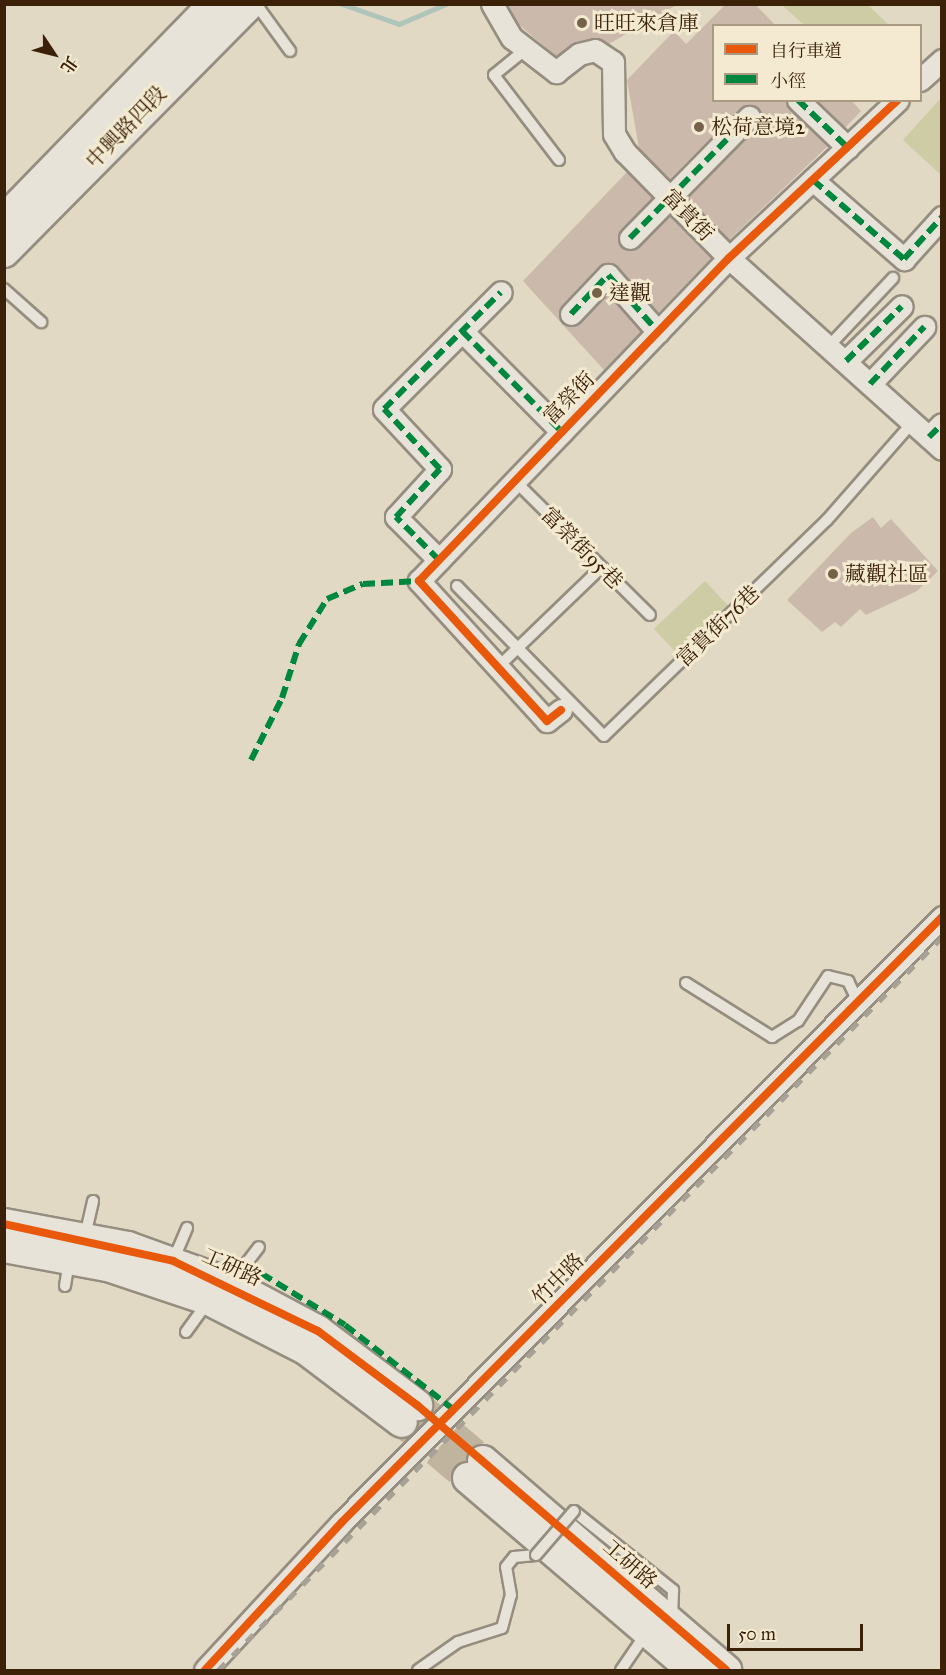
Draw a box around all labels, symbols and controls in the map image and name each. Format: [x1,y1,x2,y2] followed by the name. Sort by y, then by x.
[594,10,699,36] place label: 旺旺來倉庫
[575,16,589,30] marker: 旺旺來倉庫
[24,24,84,84] north arrow
[712,24,922,102] legend
[770,40,842,62] text: 自行車道
[57,53,82,77] text: 北
[770,70,806,92] text: 小徑
[80,80,172,174] street label: 中興路四段
[711,114,805,140] place label: 松荷意境2
[692,120,706,134] marker: 松荷意境2
[657,184,719,246] street label: 富貴街
[609,280,651,306] place label: 達觀
[590,286,604,300] marker: 達觀
[538,367,600,429] street label: 富榮街
[536,502,628,594] street label: 富榮街95巷
[845,561,929,587] place label: 藏觀社區
[826,567,840,581] marker: 藏觀社區
[671,580,765,672] street label: 富貴街76巷
[198,1243,266,1291] street label: 工研路
[527,1248,589,1310] street label: 竹中路
[598,1534,662,1594] street label: 工研路
[730,1612,866,1650] scale bar
[738,1623,776,1645] text: 50 m

